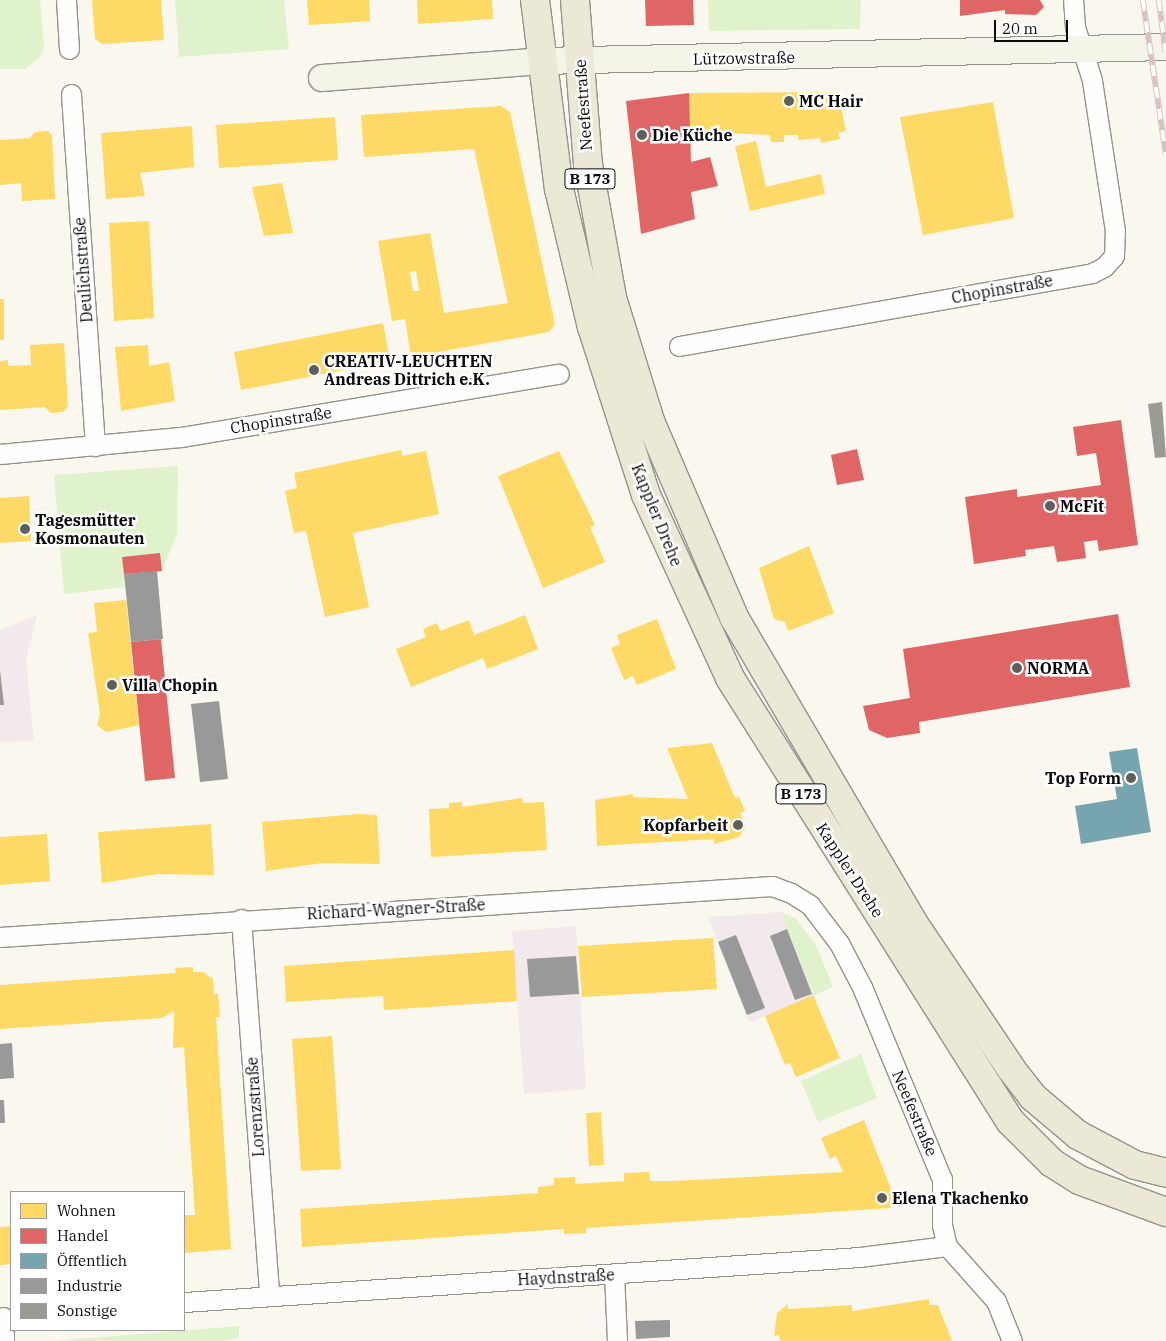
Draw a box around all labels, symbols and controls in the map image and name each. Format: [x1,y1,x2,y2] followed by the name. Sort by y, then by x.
[996,10,1070,42] scale bar
[1002,19,1038,38] text: 20 m
[693,48,795,68] street label: Lützowstraße
[570,59,596,151] street label: Neefestraße
[799,91,863,111] place label: MC Hair
[783,95,795,107] marker: MC Hair
[652,125,732,145] place label: Die Küche
[636,129,648,141] marker: Die Küche
[564,166,616,192] road number: B 173
[70,217,96,323] street label: Deulichstraße
[950,271,1054,307] street label: Chopinstraße
[324,351,493,389] place label: CREATIV-LEUCHTEN Andreas Dittrich e.K.
[308,364,320,376] marker: CREATIV-LEUCHTEN Andreas Dittrich e.K.
[229,403,333,437] street label: Chopinstraße
[628,461,686,569] street label: Kappler Drehe
[1060,496,1104,516] place label: McFit
[1044,500,1056,512] marker: McFit
[35,510,145,548] place label: Tagesmütter Kosmonauten
[19,523,31,535] marker: Tagesmütter Kosmonauten
[1027,658,1089,678] place label: NORMA
[1011,662,1023,674] marker: NORMA
[122,675,218,695] place label: Villa Chopin
[106,679,118,691] marker: Villa Chopin
[1045,768,1121,788] place label: Top Form
[1125,772,1137,784] marker: Top Form
[775,782,827,806] road number: B 173
[643,815,728,835] place label: Kopfarbeit
[732,819,744,831] marker: Kopfarbeit
[812,819,888,921] street label: Kappler Drehe
[306,895,486,923] street label: Richard-Wagner-Straße
[242,1056,268,1158] street label: Lorenzstraße
[888,1067,942,1159] street label: Neefestraße
[892,1188,1028,1208] place label: Elena Tkachenko
[10,1191,185,1331] legend
[876,1192,888,1204] marker: Elena Tkachenko
[57,1201,116,1220] text: Wohnen
[57,1226,108,1245] text: Handel
[57,1251,127,1270] text: Öffentlich
[517,1265,615,1289] street label: Haydnstraße
[57,1276,122,1295] text: Industrie
[57,1301,117,1320] text: Sonstige

